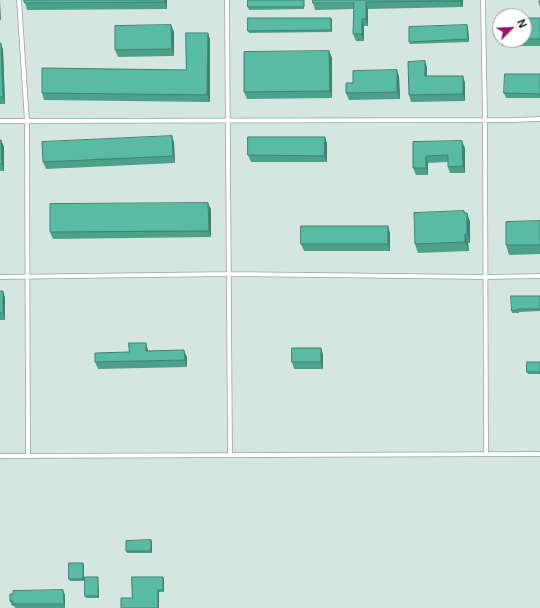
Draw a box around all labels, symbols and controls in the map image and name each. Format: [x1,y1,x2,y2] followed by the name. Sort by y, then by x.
[492,8,532,48] north arrow
[515,17,529,30] text: N

